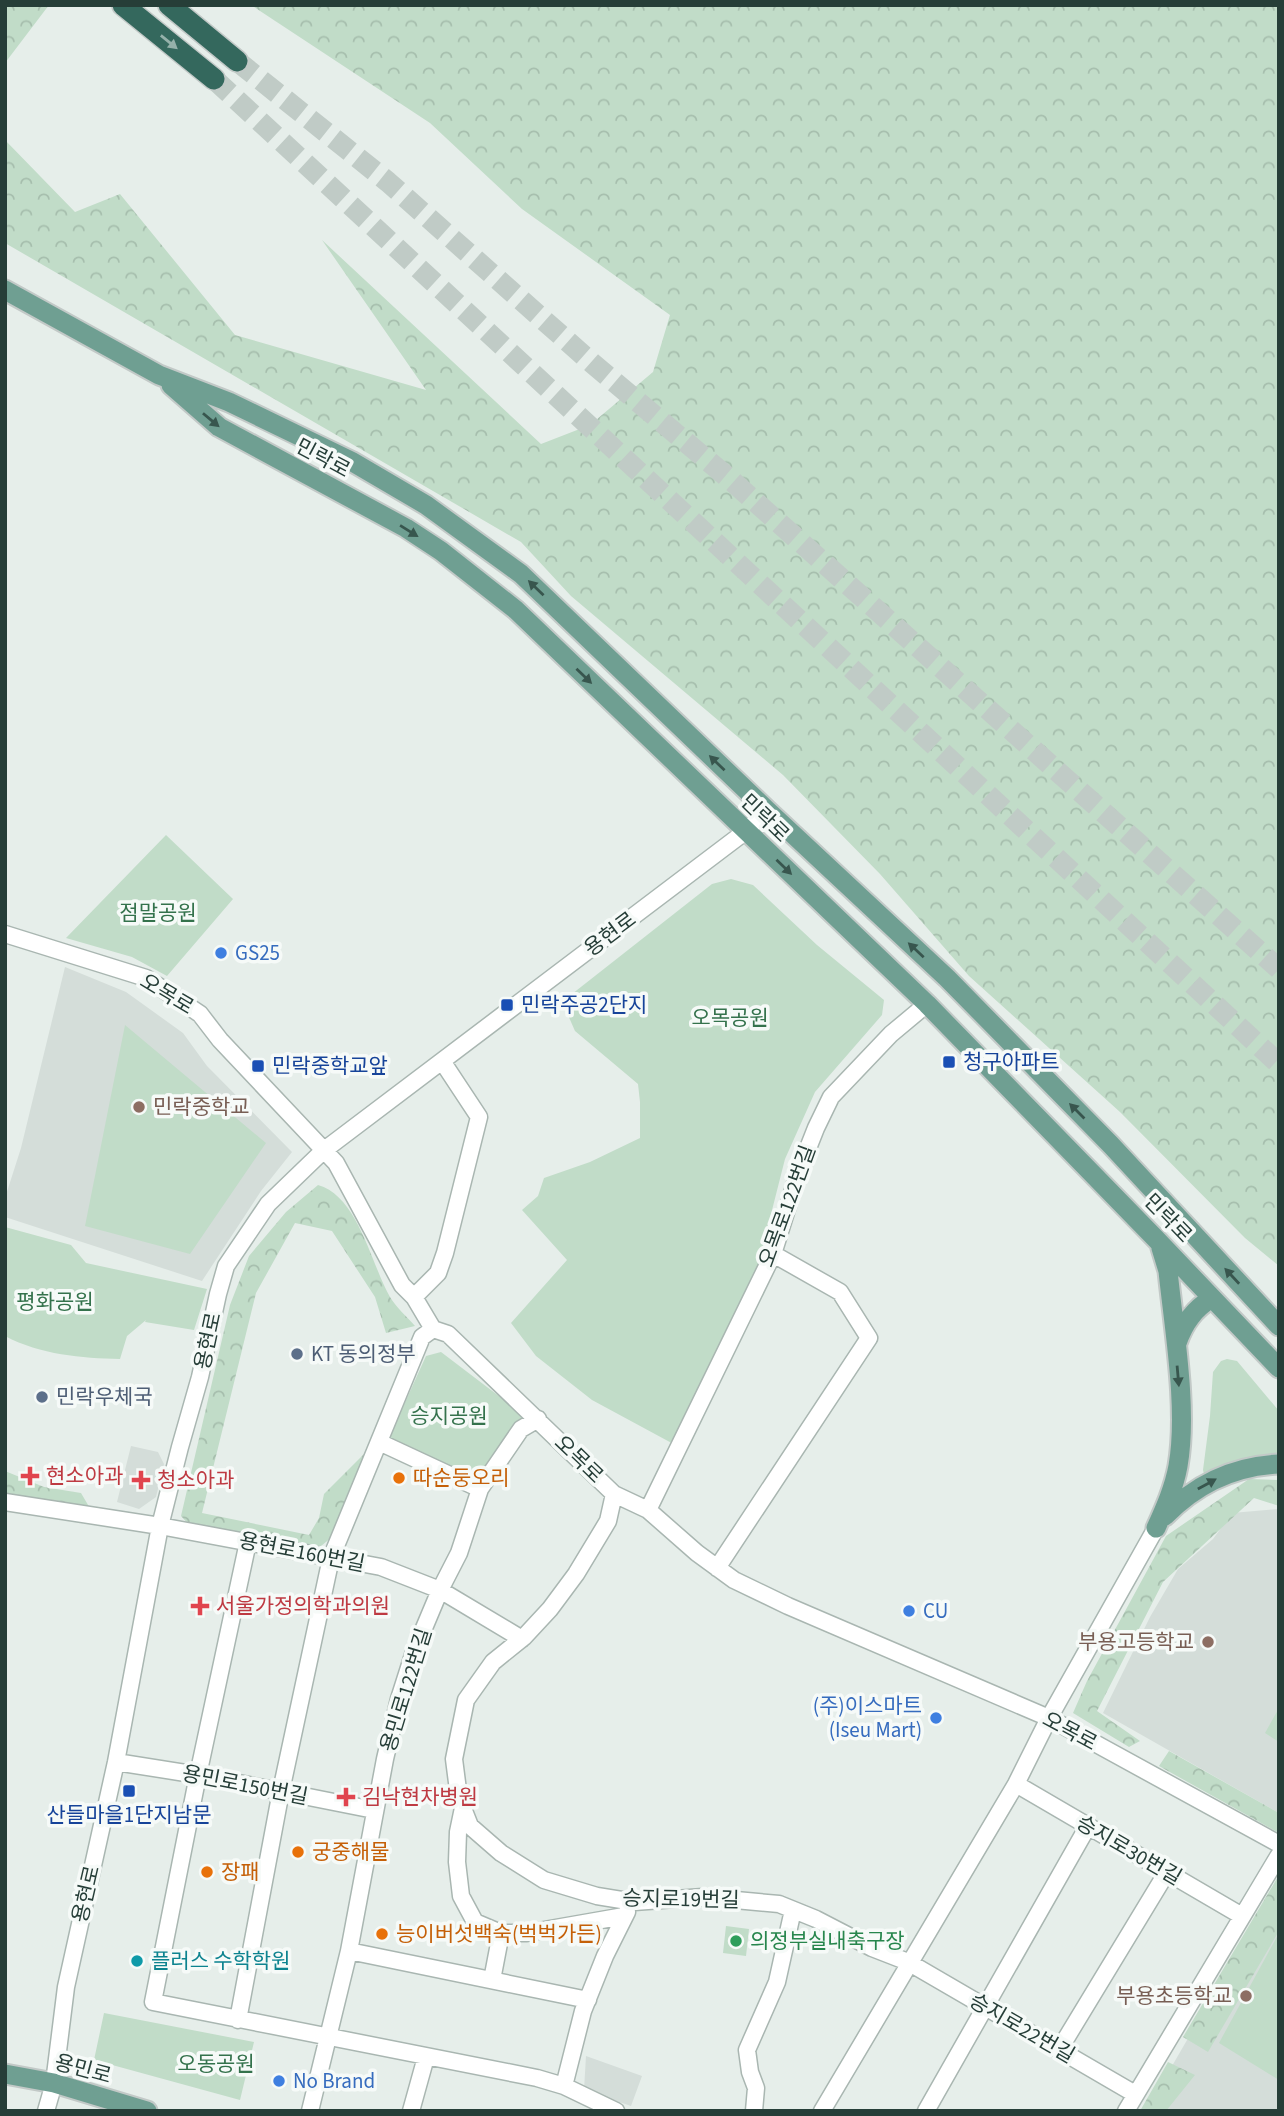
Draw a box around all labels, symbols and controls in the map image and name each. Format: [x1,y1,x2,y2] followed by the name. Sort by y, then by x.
[160,34,177,49] one-way arrow
[202,412,220,428] one-way arrow
[290,431,356,485] street label: 민락로
[399,524,419,537] one-way arrow
[527,580,544,597] one-way arrow
[575,667,592,683] one-way arrow
[709,754,726,771] one-way arrow
[734,787,796,849] street label: 민락로
[775,858,792,875] one-way arrow
[119,898,197,928] park label: 점말공원
[578,905,642,963] street label: 용현로
[235,938,280,968] place label: GS25
[908,942,925,958] one-way arrow
[213,945,229,961] marker: GS25
[134,966,200,1022] street label: 오목로
[521,990,647,1020] place label: 민락주공2단지
[499,997,515,1013] marker: 민락주공2단지
[691,1003,769,1033] park label: 오목공원
[963,1047,1060,1077] place label: 청구아파트
[272,1051,388,1081] place label: 민락중학교앞
[941,1054,957,1070] marker: 청구아파트
[250,1058,266,1074] marker: 민락중학교앞
[153,1092,250,1122] place label: 민락중학교
[131,1099,147,1115] marker: 민락중학교
[1068,1102,1085,1119] one-way arrow
[751,1141,823,1271] street label: 오목로122번길
[1137,1187,1199,1249] street label: 민락로
[1225,1268,1241,1285] one-way arrow
[16,1287,94,1317] park label: 평화공원
[187,1310,229,1372] street label: 용현로
[311,1339,416,1369] place label: KT 동의정부
[289,1346,305,1362] marker: KT 동의정부
[1173,1366,1184,1388] one-way arrow
[56,1382,153,1412] place label: 민락우체국
[34,1389,50,1405] marker: 민락우체국
[410,1401,488,1431] park label: 승지공원
[548,1428,610,1490] street label: 오목로
[46,1461,123,1491] place label: 현소아과
[413,1463,510,1493] place label: 따순둥오리
[157,1465,234,1495] place label: 청소아과
[20,1466,40,1486] marker: 현소아과
[131,1470,151,1490] marker: 청소아과
[391,1470,407,1486] marker: 따순둥오리
[1197,1478,1217,1490] one-way arrow
[236,1525,368,1579] street label: 용현로160번길
[216,1591,390,1621] place label: 서울가정의학과의원
[190,1596,210,1616] marker: 서울가정의학과의원
[923,1596,948,1626] place label: CU
[901,1603,917,1619] marker: CU
[373,1624,439,1756] street label: 용민로122번길
[1078,1627,1194,1657] place label: 부용고등학교
[1200,1634,1216,1650] marker: 부용고등학교
[813,1691,922,1745] place label: (주)이스마트 (Iseu Mart)
[1037,1704,1103,1758] street label: 오목로
[928,1710,944,1726] marker: (주)이스마트 (Iseu Mart)
[179,1758,311,1812] street label: 용민로150번길
[362,1782,478,1812] place label: 김낙현차병원
[121,1783,137,1799] marker: 산들마을1단지남문
[336,1787,356,1807] marker: 김낙현차병원
[47,1800,212,1830] place label: 산들마을1단지남문
[1071,1808,1187,1892] street label: 승지로30번길
[312,1837,389,1867] place label: 궁중해물
[290,1844,306,1860] marker: 궁중해물
[221,1857,260,1887] place label: 장패
[65,1862,107,1926] street label: 용현로
[199,1864,215,1880] marker: 장패
[622,1883,740,1915] street label: 승지로19번길
[396,1919,602,1949] place label: 능이버섯백숙(벅벅가든)
[374,1926,390,1942] marker: 능이버섯백숙(벅벅가든)
[750,1926,905,1956] place label: 의정부실내축구장
[728,1933,744,1949] marker: 의정부실내축구장
[151,1946,290,1976] place label: 플러스 수학학원
[129,1953,145,1969] marker: 플러스 수학학원
[1116,1981,1232,2011] place label: 부용초등학교
[964,1986,1080,2070] street label: 승지로22번길
[1238,1988,1254,2004] marker: 부용초등학교
[51,2047,115,2091] street label: 용민로
[177,2049,255,2079] park label: 오동공원
[293,2066,375,2096] place label: No Brand
[271,2073,287,2089] marker: No Brand

